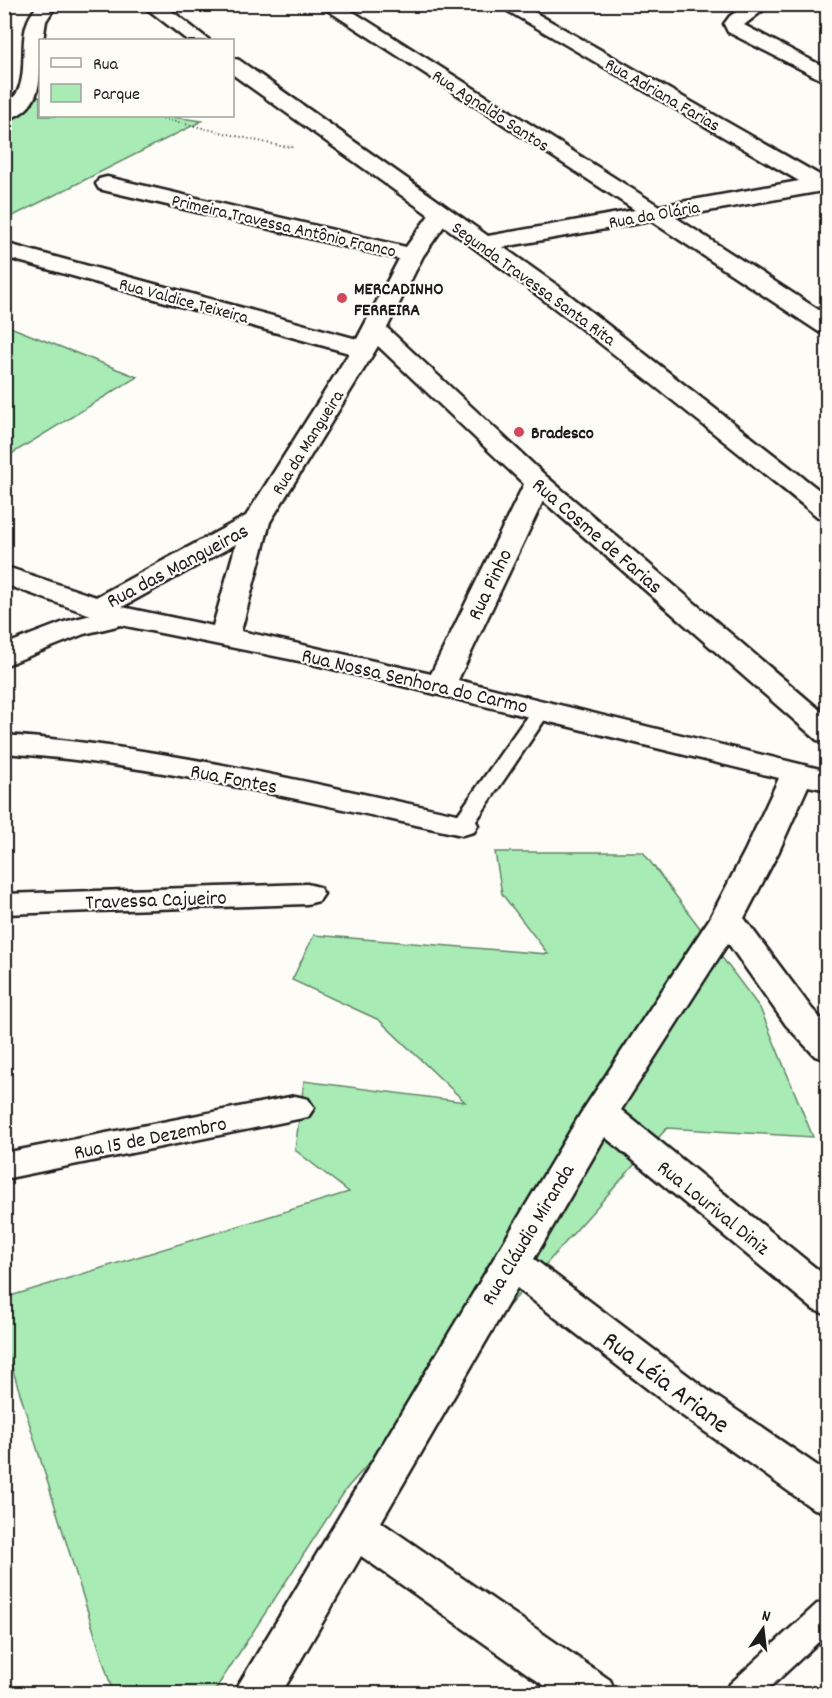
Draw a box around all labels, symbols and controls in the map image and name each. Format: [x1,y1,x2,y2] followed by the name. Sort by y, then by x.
[39,39,234,117] legend
[93,53,119,78] text: Rua
[600,53,724,139] street label: Rua Adriana Farias
[426,65,553,159] street label: Rua Agnaldo Santos
[93,83,140,108] text: Parque
[169,189,398,265] street label: Primeira Travessa Antônio Franco
[607,196,703,237] street label: Rua da Olária
[445,217,620,353] street label: Segunda Travessa Santa Rita
[116,273,251,332] street label: Rua Valdice Teixeira
[354,278,444,324] place label: MERCADINHO FERREIRA
[335,291,349,305] marker: MERCADINHO FERREIRA
[267,386,352,501] street label: Rua da Mangueira
[531,422,594,447] place label: Bradesco
[512,425,526,439] marker: Bradesco
[524,472,668,603] street label: Rua Cosme de Farias
[102,518,255,618] street label: Rua das Mangueiras
[462,545,522,626] street label: Rua Pinho
[298,642,530,724] street label: Rua Nossa Senhora do Carmo
[187,758,280,804] street label: Rua Fontes
[85,885,227,919] street label: Travessa Cajueiro
[72,1110,229,1169] street label: Rua 15 de Dezembro
[649,1155,775,1264] street label: Rua Lourival Diniz
[476,1158,584,1312] street label: Rua Cláudio Miranda
[593,1324,736,1444] street label: Rua Léia Ariane
[733,1599,793,1659] north arrow
[759,1605,773,1629] text: N

